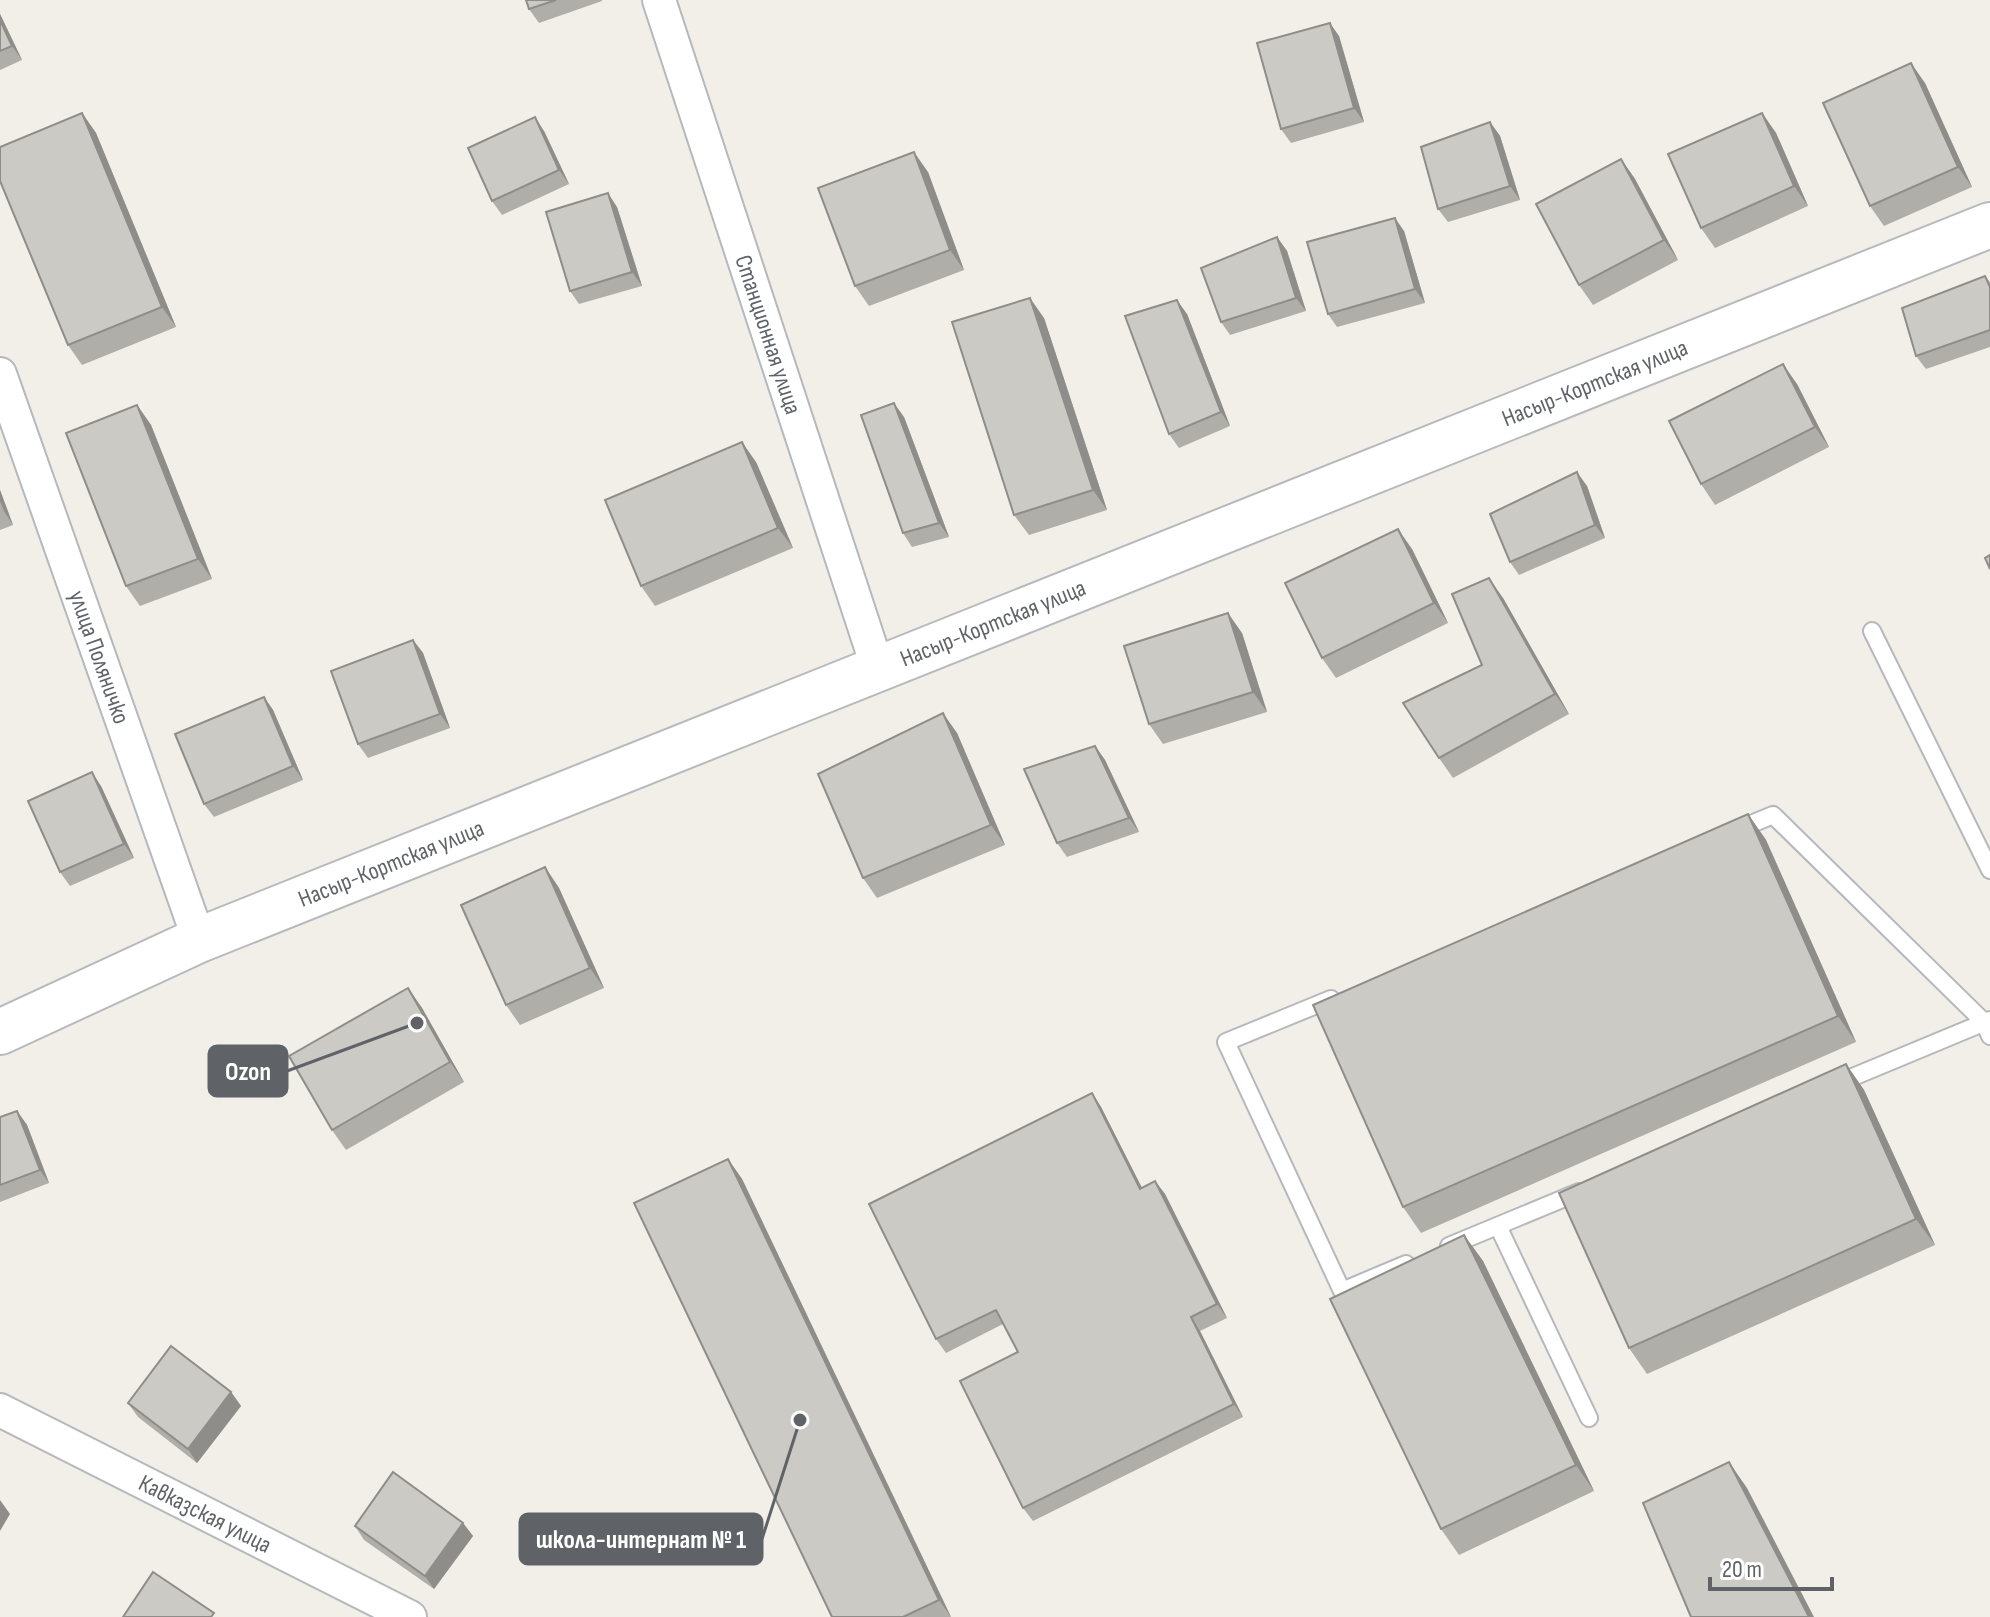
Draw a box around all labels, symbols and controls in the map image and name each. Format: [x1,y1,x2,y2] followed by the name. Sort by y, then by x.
[728,251,808,418] street label: Станционная улица
[1498,333,1692,433] street label: Насыр-Кортская улица
[896,573,1090,674] street label: Насыр-Кортская улица
[62,587,136,728] street label: улица Поляничко
[294,814,488,914] street label: Насыр-Кортская улица
[209,1046,287,1096] callout: Ozon
[225,1057,271,1088] text: Ozon
[134,1469,276,1560] street label: Кавказская улица
[520,1514,762,1564] callout: школа-интернат № 1
[536,1525,746,1556] text: школа-интернат № 1
[1710,1541,1832,1591] scale bar
[1722,1555,1762,1584] text: 20 m

